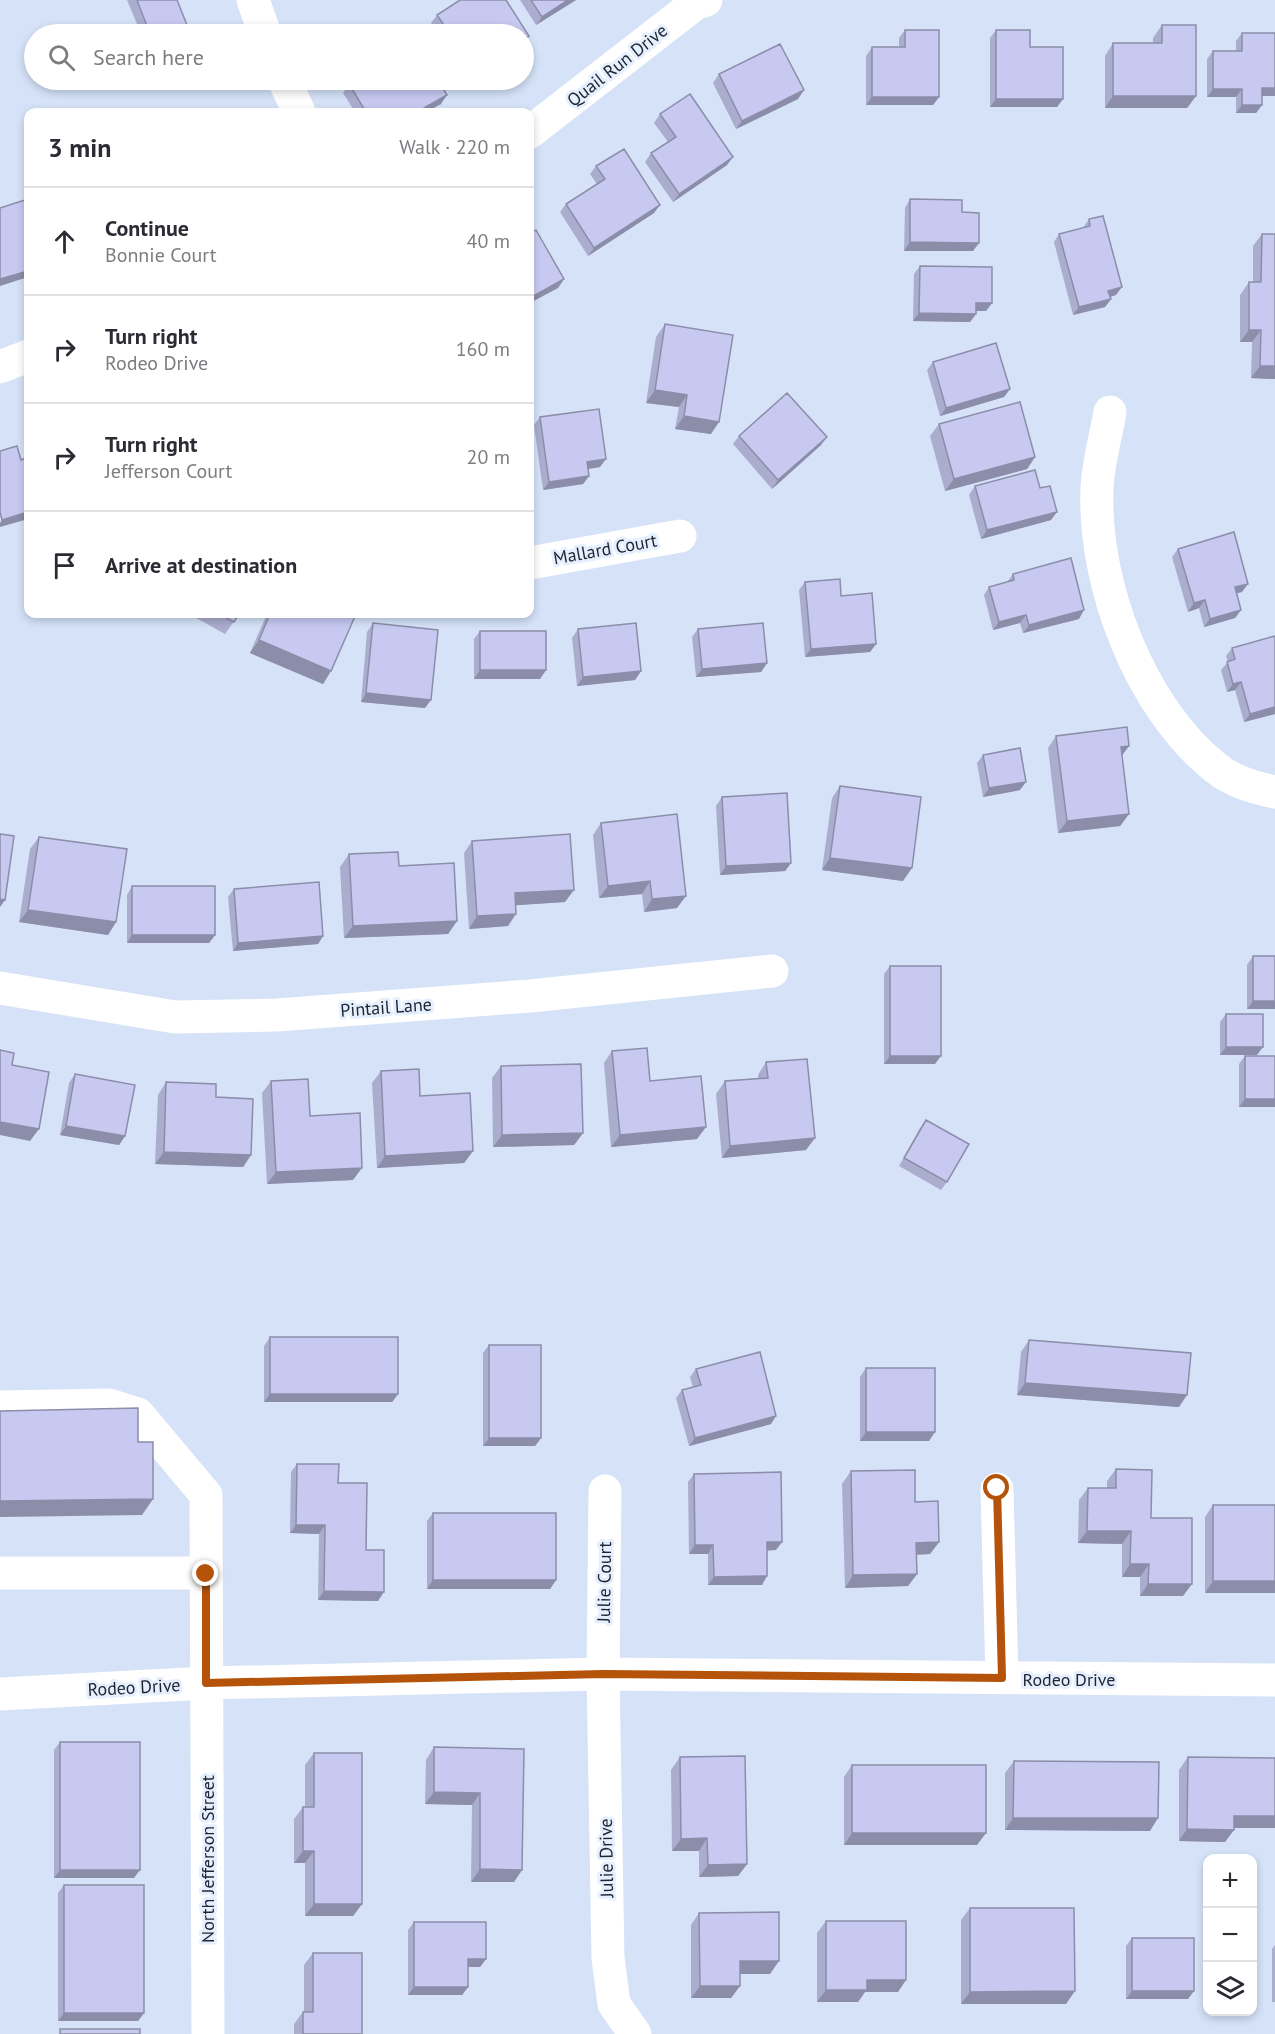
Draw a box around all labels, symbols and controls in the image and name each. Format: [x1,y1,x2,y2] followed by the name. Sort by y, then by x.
[562,19,672,111] street label: Quail Run Drive
[24,24,534,90] search box
[45,41,78,74] icon: search
[93,43,204,71] text: Search here
[48,131,111,164] text: 3 min
[399,134,510,160] text: Walk · 220 m
[105,214,189,242] text: Continue
[48,225,81,258] icon: ahead
[467,228,510,254] text: 40 m
[105,242,217,268] text: Bonnie Court
[105,322,197,350] text: Turn right
[48,333,81,366] icon: right
[456,336,510,362] text: 160 m
[105,350,208,376] text: Rodeo Drive
[105,430,197,458] text: Turn right
[48,441,81,474] icon: right
[467,444,510,470] text: 20 m
[105,458,232,484] text: Jefferson Court
[551,529,659,569] street label: Mallard Court
[48,549,81,582] icon: arrive
[105,551,297,579] text: Arrive at destination
[340,992,432,1022] street label: Pintail Lane
[983,1474,1009,1500] route start
[592,1541,616,1624] street label: Julie Court
[192,1560,218,1586] route end
[1023,1668,1115,1691] street label: Rodeo Drive
[87,1673,181,1701] street label: Rodeo Drive
[196,1775,219,1943] street label: North Jefferson Street
[594,1818,618,1899] street label: Julie Drive
[1203,1854,1257,2016] map controls
[1203,1854,1257,1908] button: +
[1203,1908,1257,1962] button: −
[1203,1962,1257,2016] button: layers

